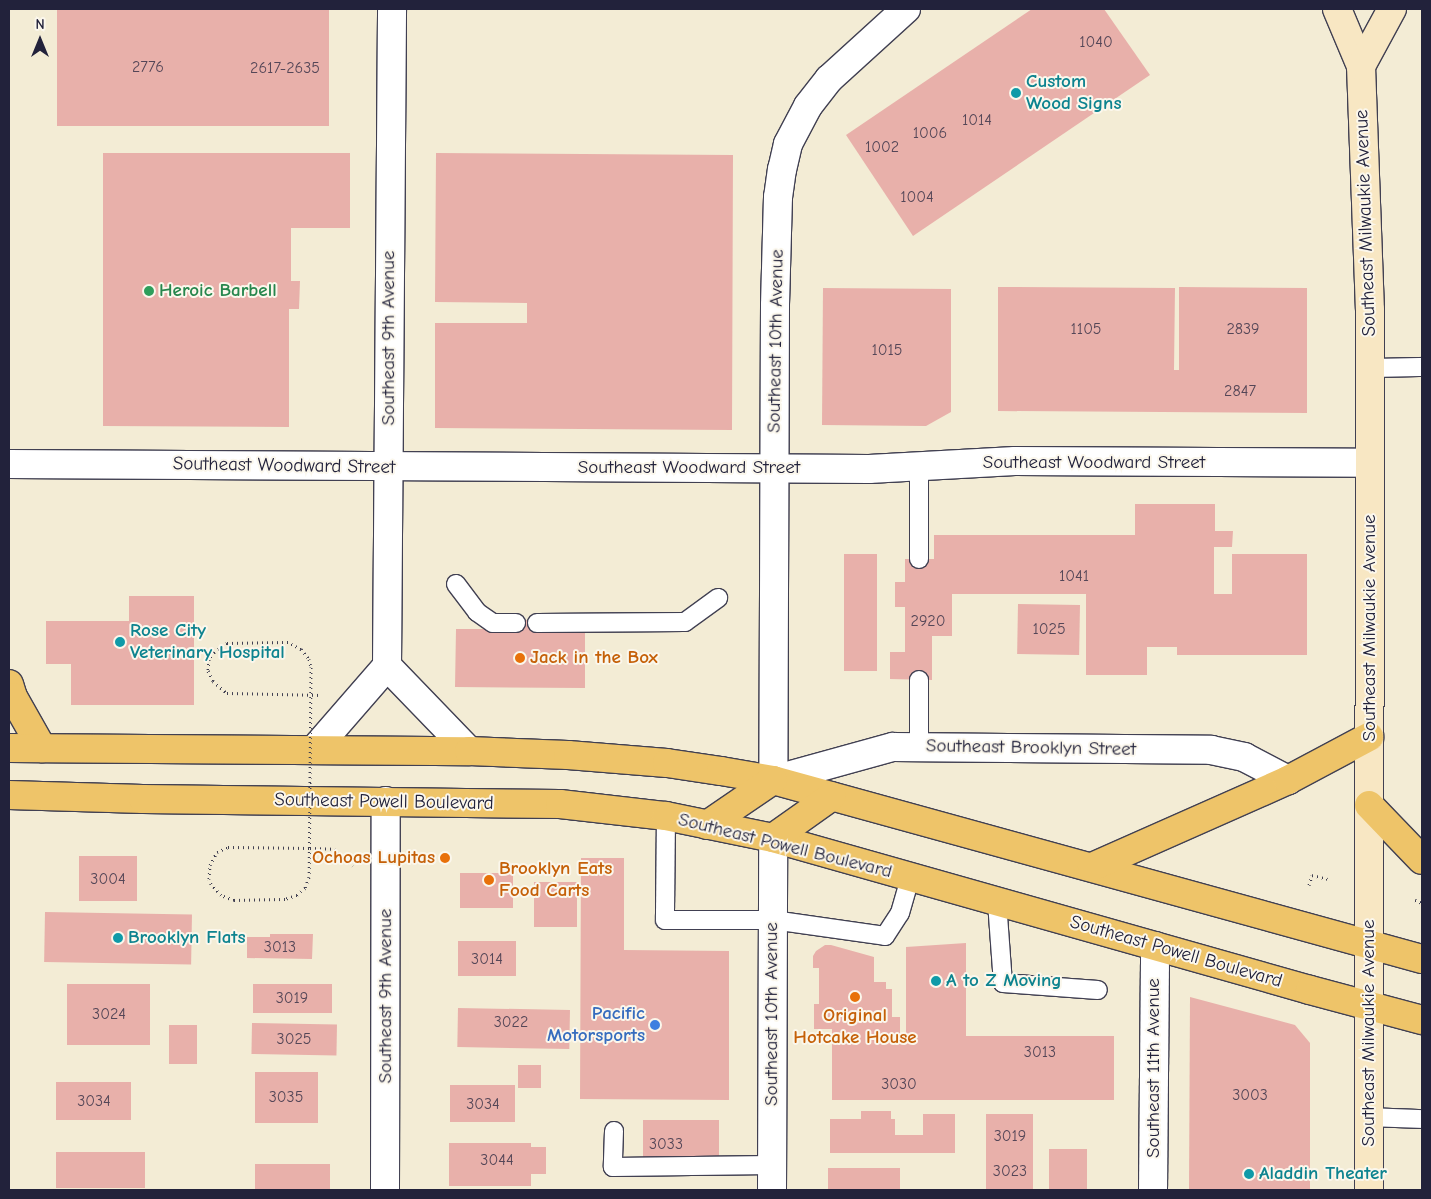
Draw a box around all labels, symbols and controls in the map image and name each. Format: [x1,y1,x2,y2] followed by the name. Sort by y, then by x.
[15,15,65,65] north arrow
[35,16,45,33] text: N
[1079,32,1113,52] house number: 1040
[132,57,164,77] house number: 2776
[250,58,320,78] house number: 2617-2635
[1026,71,1121,115] place label: Custom Wood Signs
[1010,87,1022,99] marker: Custom Wood Signs
[1351,109,1381,337] street label: Southeast Milwaukie Avenue
[962,110,992,130] house number: 1014
[913,123,947,143] house number: 1006
[865,137,899,157] house number: 1002
[900,187,934,207] house number: 1004
[763,249,789,433] street label: Southeast 10th Avenue
[378,251,400,425] street label: Southeast 9th Avenue
[159,280,277,302] place label: Heroic Barbell
[143,285,155,297] marker: Heroic Barbell
[1070,319,1102,339] house number: 1105
[1226,319,1260,339] house number: 2839
[871,340,903,360] house number: 1015
[1224,381,1256,401] house number: 2847
[983,452,1205,474] street label: Southeast Woodward Street
[173,453,395,479] street label: Southeast Woodward Street
[578,457,800,479] street label: Southeast Woodward Street
[1359,514,1381,742] street label: Southeast Milwaukie Avenue
[1059,566,1089,586] house number: 1041
[911,611,945,631] house number: 2920
[1032,619,1066,639] house number: 1025
[130,620,285,664] place label: Rose City Veterinary Hospital
[114,636,126,648] marker: Rose City Veterinary Hospital
[530,647,658,669] place label: Jack in the Box
[514,652,526,664] marker: Jack in the Box
[926,735,1136,761] street label: Southeast Brooklyn Street
[274,789,494,815] street label: Southeast Powell Boulevard
[676,808,894,884] street label: Southeast Powell Boulevard
[312,847,435,869] place label: Ochoas Lupitas
[439,852,451,864] marker: Ochoas Lupitas
[499,858,612,902] place label: Brooklyn Eats Food Carts
[90,869,126,889] house number: 3004
[483,874,495,886] marker: Brooklyn Eats Food Carts
[375,909,397,1083] street label: Southeast 9th Avenue
[1067,911,1285,993] street label: Southeast Powell Boulevard
[1358,919,1380,1147] street label: Southeast Milwaukie Avenue
[761,922,783,1106] street label: Southeast 10th Avenue
[128,927,246,949] place label: Brooklyn Flats
[112,932,124,944] marker: Brooklyn Flats
[264,937,296,957] house number: 3013
[471,949,503,969] house number: 3014
[946,970,1062,992] place label: A to Z Moving
[930,975,942,987] marker: A to Z Moving
[1143,978,1165,1158] street label: Southeast 11th Avenue
[276,988,308,1008] house number: 3019
[849,991,861,1003] marker: Original Hotcake House
[547,1003,645,1047] place label: Pacific Motorsports
[92,1004,126,1024] house number: 3024
[793,1005,917,1049] place label: Original Hotcake House
[494,1012,528,1032] house number: 3022
[649,1019,661,1031] marker: Pacific Motorsports
[277,1029,311,1049] house number: 3025
[1024,1042,1056,1062] house number: 3013
[881,1074,917,1094] house number: 3030
[1232,1085,1268,1105] house number: 3003
[269,1087,303,1107] house number: 3035
[77,1091,111,1111] house number: 3034
[466,1094,500,1114] house number: 3034
[994,1126,1026,1146] house number: 3019
[649,1134,683,1154] house number: 3033
[480,1150,514,1170] house number: 3044
[993,1161,1027,1181] house number: 3023
[1259,1163,1387,1185] place label: Aladdin Theater
[1243,1168,1255,1180] marker: Aladdin Theater

